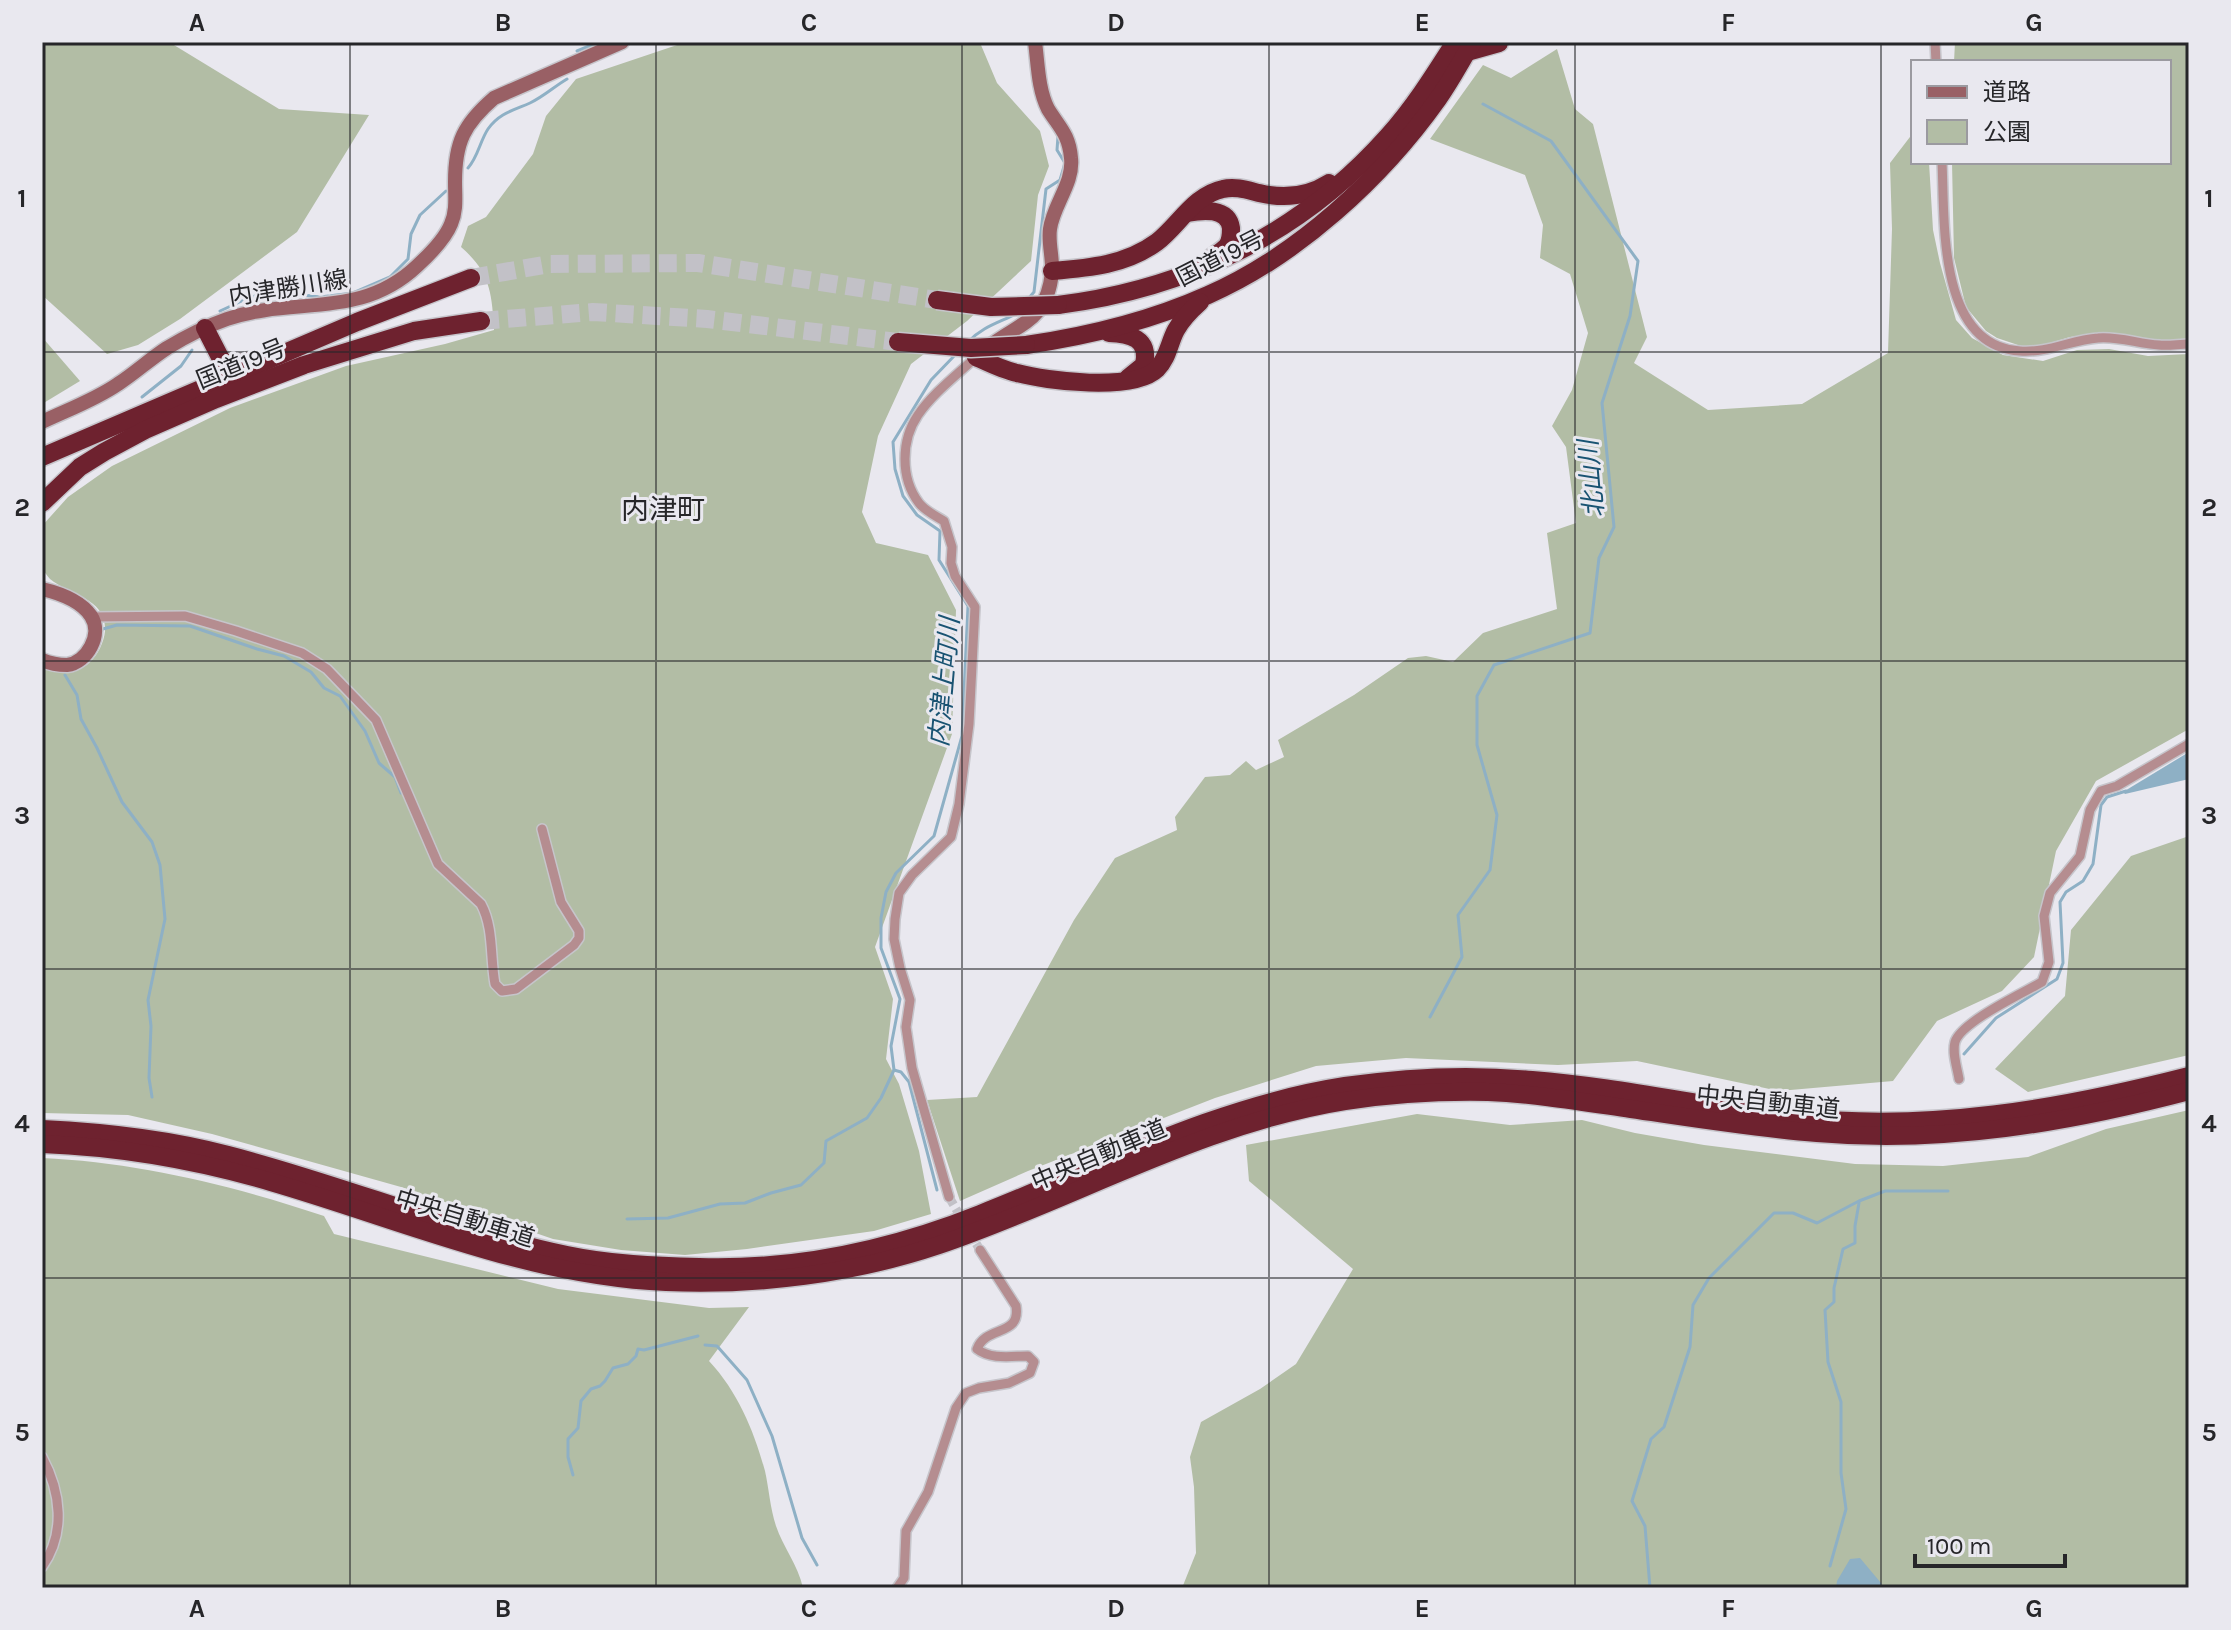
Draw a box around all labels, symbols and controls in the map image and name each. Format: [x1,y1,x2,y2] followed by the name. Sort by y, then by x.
[189,7,205,38] text: A
[495,7,511,38] text: B
[801,7,817,38] text: C
[1107,7,1125,38] text: D
[1414,7,1430,38] text: E
[1721,7,1735,38] text: F
[2025,7,2043,38] text: G
[1911,60,2171,164] legend
[1983,78,2031,106] text: 道路
[1983,118,2031,146] text: 公園
[17,183,27,214] text: 1
[2204,183,2214,214] text: 1
[1172,224,1268,292] street label: 国道19号
[227,265,349,311] street label: 内津勝川線
[192,333,290,395] street label: 国道19号
[1572,436,1610,519] water label: 北山川
[14,492,30,523] text: 2
[2201,492,2217,523] text: 2
[621,493,705,526] district label: 内津町
[923,613,966,748] water label: 内津上町川
[14,800,30,831] text: 3
[2201,800,2217,831] text: 3
[1695,1081,1841,1123] street label: 中央自動車道
[14,1108,30,1139] text: 4
[2201,1108,2217,1139] text: 4
[1027,1114,1171,1196] street label: 中央自動車道
[392,1184,538,1252] street label: 中央自動車道
[14,1417,30,1448] text: 5
[2201,1417,2217,1448] text: 5
[1915,1518,2065,1568] scale bar
[1927,1532,1992,1560] text: 100 m
[189,1593,205,1624] text: A
[495,1593,511,1624] text: B
[801,1593,817,1624] text: C
[1107,1593,1125,1624] text: D
[1414,1593,1430,1624] text: E
[1721,1593,1735,1624] text: F
[2025,1593,2043,1624] text: G

